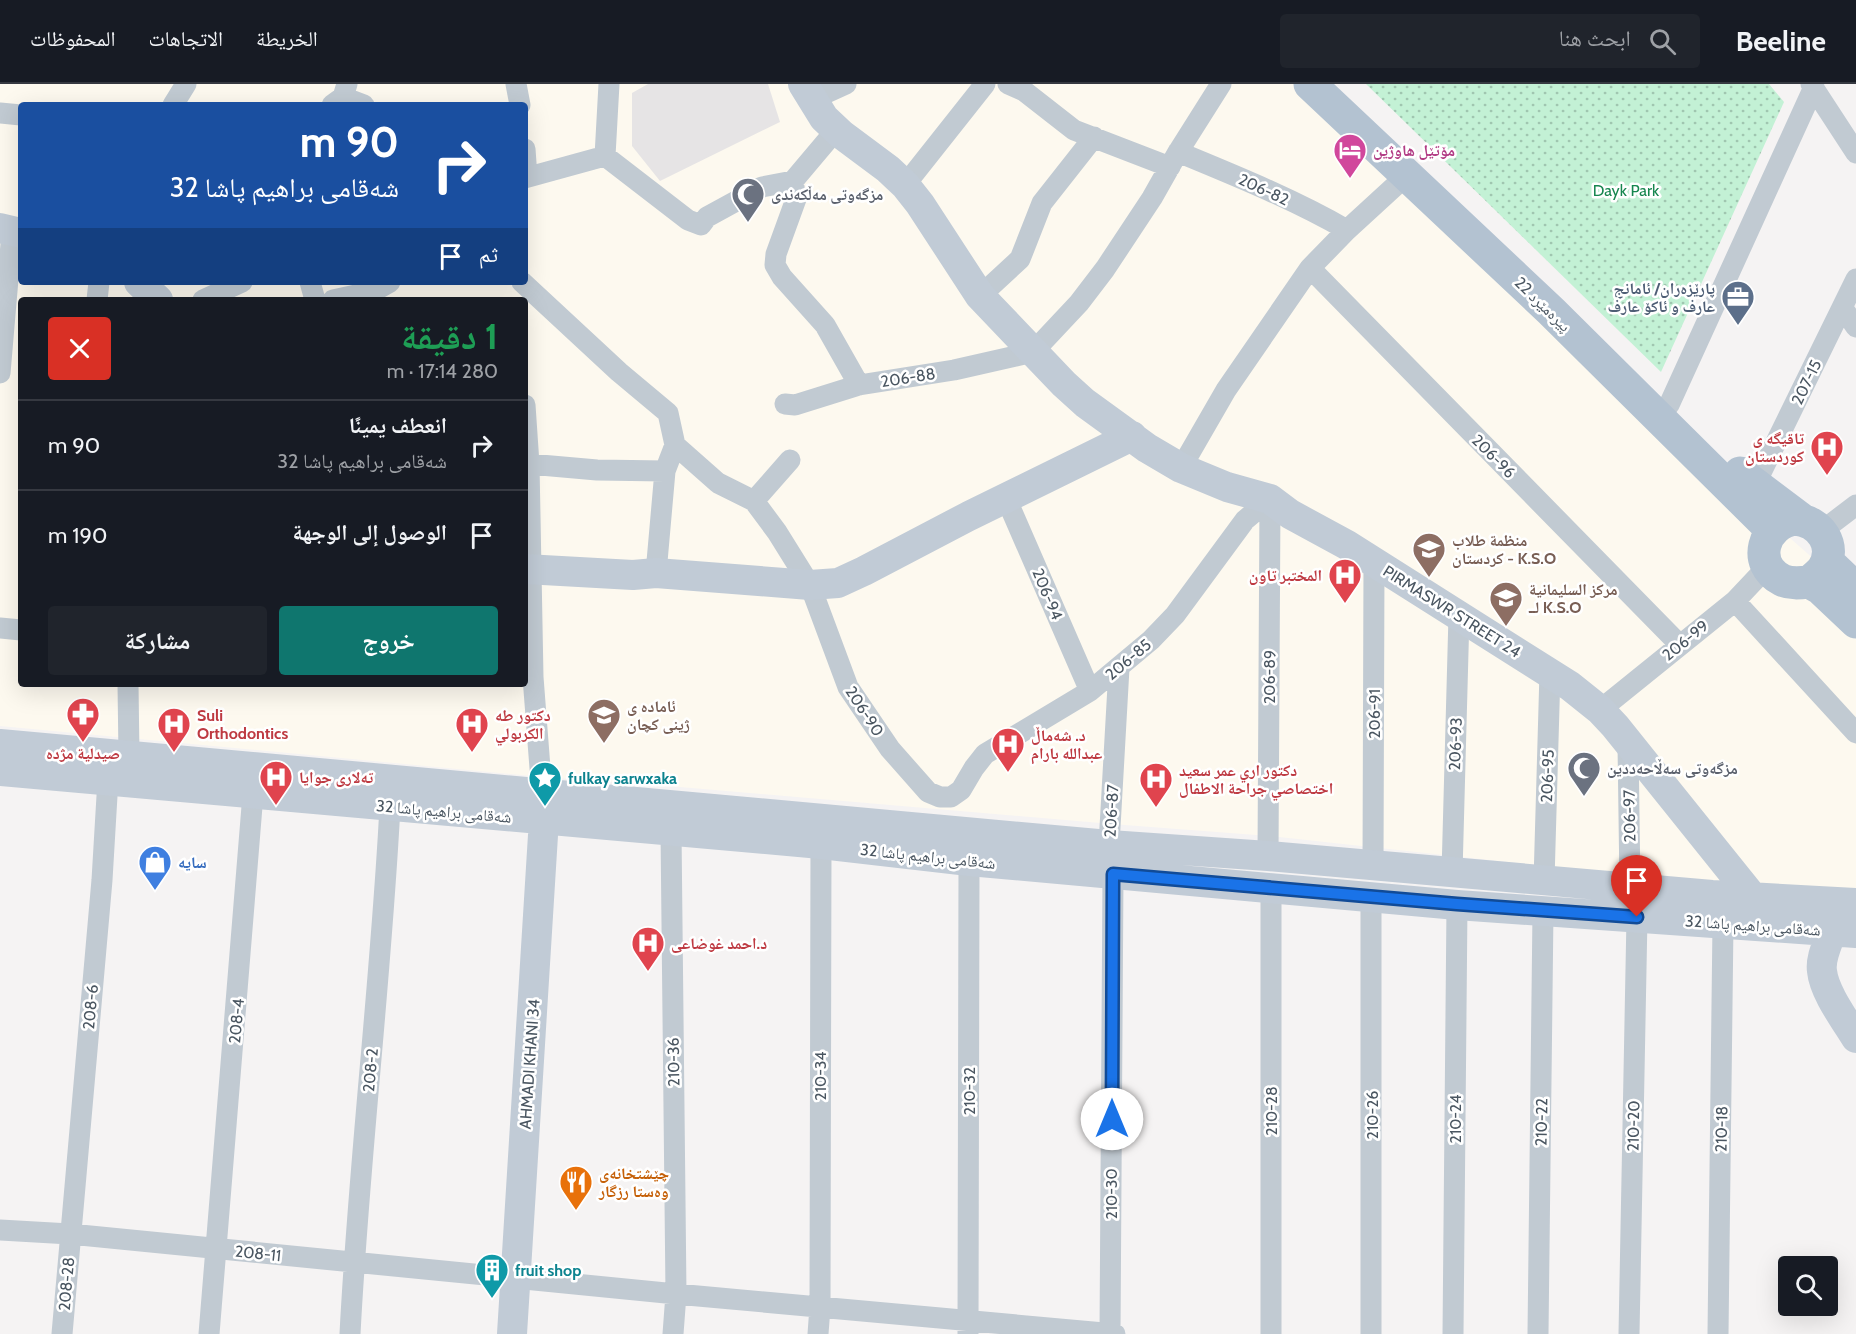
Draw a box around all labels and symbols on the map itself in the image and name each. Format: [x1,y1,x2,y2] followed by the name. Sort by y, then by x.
[1332,132,1368,179] hotel icon: مۆتێل هاوژین
[1373,141,1455,160] place label: مۆتێل هاوژین
[1236,170,1292,209] street label: 206-82
[730,176,766,223] mosque icon: مزگەوتی مەڵکەندی
[1593,181,1660,200] park label: Dayk Park
[771,185,883,204] place label: مزگەوتی مەڵکەندی
[1511,273,1575,336] street label: 22 پیرەمێرد
[1607,279,1715,316] place label: پارێزەران/ ئامانج عارف و ئاكۆ عارف
[1720,279,1756,326] office icon: پارێزەران/ ئامانج عارف و ئاكۆ عارف
[1787,357,1825,408] street label: 207-15
[880,364,937,391] street label: 206-88
[1745,429,1805,466] place label: تاقيگه ى كوردستان
[1809,429,1845,476] hospital icon: تاقيگه ى كوردستان
[1468,431,1519,482] street label: 206-96
[1411,531,1447,578] school or university icon: منظمة طلاب كردستان - K.S.O
[1452,531,1556,568] place label: منظمة طلاب كردستان - K.S.O
[1327,557,1363,604] hospital icon: المختبر تاون
[1380,561,1524,661] street label: PIRMASWR STREET 24
[1028,566,1067,623] street label: 206-94
[1249,566,1322,585] place label: المختبر تاون
[1488,580,1524,627] school or university icon: مرکز السلیمانیة لــ K.S.O
[1528,580,1618,617] place label: مرکز السلیمانیة لــ K.S.O
[1659,616,1712,665] street label: 206-99
[1102,635,1155,684] street label: 206-85
[1260,650,1279,704] street label: 206-89
[841,683,888,740] street label: 206-90
[1365,689,1384,739] street label: 206-91
[65,696,101,743] pharmacy icon: صيدلية مژده
[586,697,622,744] school or university icon: ئاماده ى ژينى كچان
[627,697,690,734] place label: ئاماده ى ژينى كچان
[156,706,192,753] hospital icon: Suli Orthodontics
[197,706,288,743] place label: Suli Orthodontics
[454,706,490,753] hospital icon: دكتور طه الكربولي
[495,706,551,746] place label: دكتور طه الكربولي
[1445,717,1466,771] street label: 206-93
[990,726,1026,773] hospital icon: د. شەماڵ عبداللە بارام
[1031,726,1102,765] place label: د. شەماڵ عبداللە بارام
[46,744,120,763] place label: صيدلية مژده
[1537,749,1558,803] street label: 206-95
[1566,750,1602,797] mosque icon: مزگەوتی سەڵاحەددین
[1607,758,1738,778] place label: مزگەوتی سەڵاحەددین
[258,759,294,806] hospital icon: تەلاری جوایا
[527,760,563,807] place icon: fulkay sarwxaka
[1138,761,1174,808] hospital icon: دكتور اري عمر سعيد اختصاصي جراحة الاطفال
[1179,761,1333,801] place label: دكتور اري عمر سعيد اختصاصي جراحة الاطفال
[299,768,374,787] place label: تەلاری جوایا
[568,769,677,788] place label: fulkay sarwxaka
[1101,784,1122,838] street label: 206-87
[1620,790,1639,842] street label: 206-97
[375,796,512,828] street label: شەقامی براهیم پاشا 32
[859,840,996,874] street label: شەقامی براهیم پاشا 32
[137,844,173,891] shop icon: سایە
[178,853,207,872] place label: سایە
[1611,855,1662,917] pin
[1684,911,1821,941] street label: شەقامی براهیم پاشا 32
[630,925,666,972] hospital icon: د.احمد غوضاعی
[671,934,767,953] place label: د.احمد غوضاعی
[79,984,102,1030] street label: 208-6
[225,998,248,1044] street label: 208-4
[515,998,544,1130] street label: AHMADI KHANI 34
[664,1037,683,1087] street label: 210-36
[359,1047,382,1093] street label: 208-2
[811,1051,830,1101] street label: 210-34
[960,1067,979,1115] street label: 210-32
[1262,1086,1281,1136] street label: 210-28
[1080,1087,1144,1151] position arrow
[1363,1091,1382,1139] street label: 210-26
[1446,1095,1465,1143] street label: 210-24
[1532,1098,1551,1146] street label: 210-22
[1624,1100,1643,1152] street label: 210-20
[1712,1106,1731,1152] street label: 210-18
[558,1164,594,1211] restaurant icon: چێشتخانەی وەستا رزگار
[598,1164,669,1201] place label: چێشتخانەی وەستا رزگار
[1102,1168,1121,1220] street label: 210-30
[234,1242,282,1265] street label: 208-11
[474,1252,510,1299] building icon: fruit shop
[55,1256,78,1312] street label: 208-28
[515,1261,581,1280] place label: fruit shop

